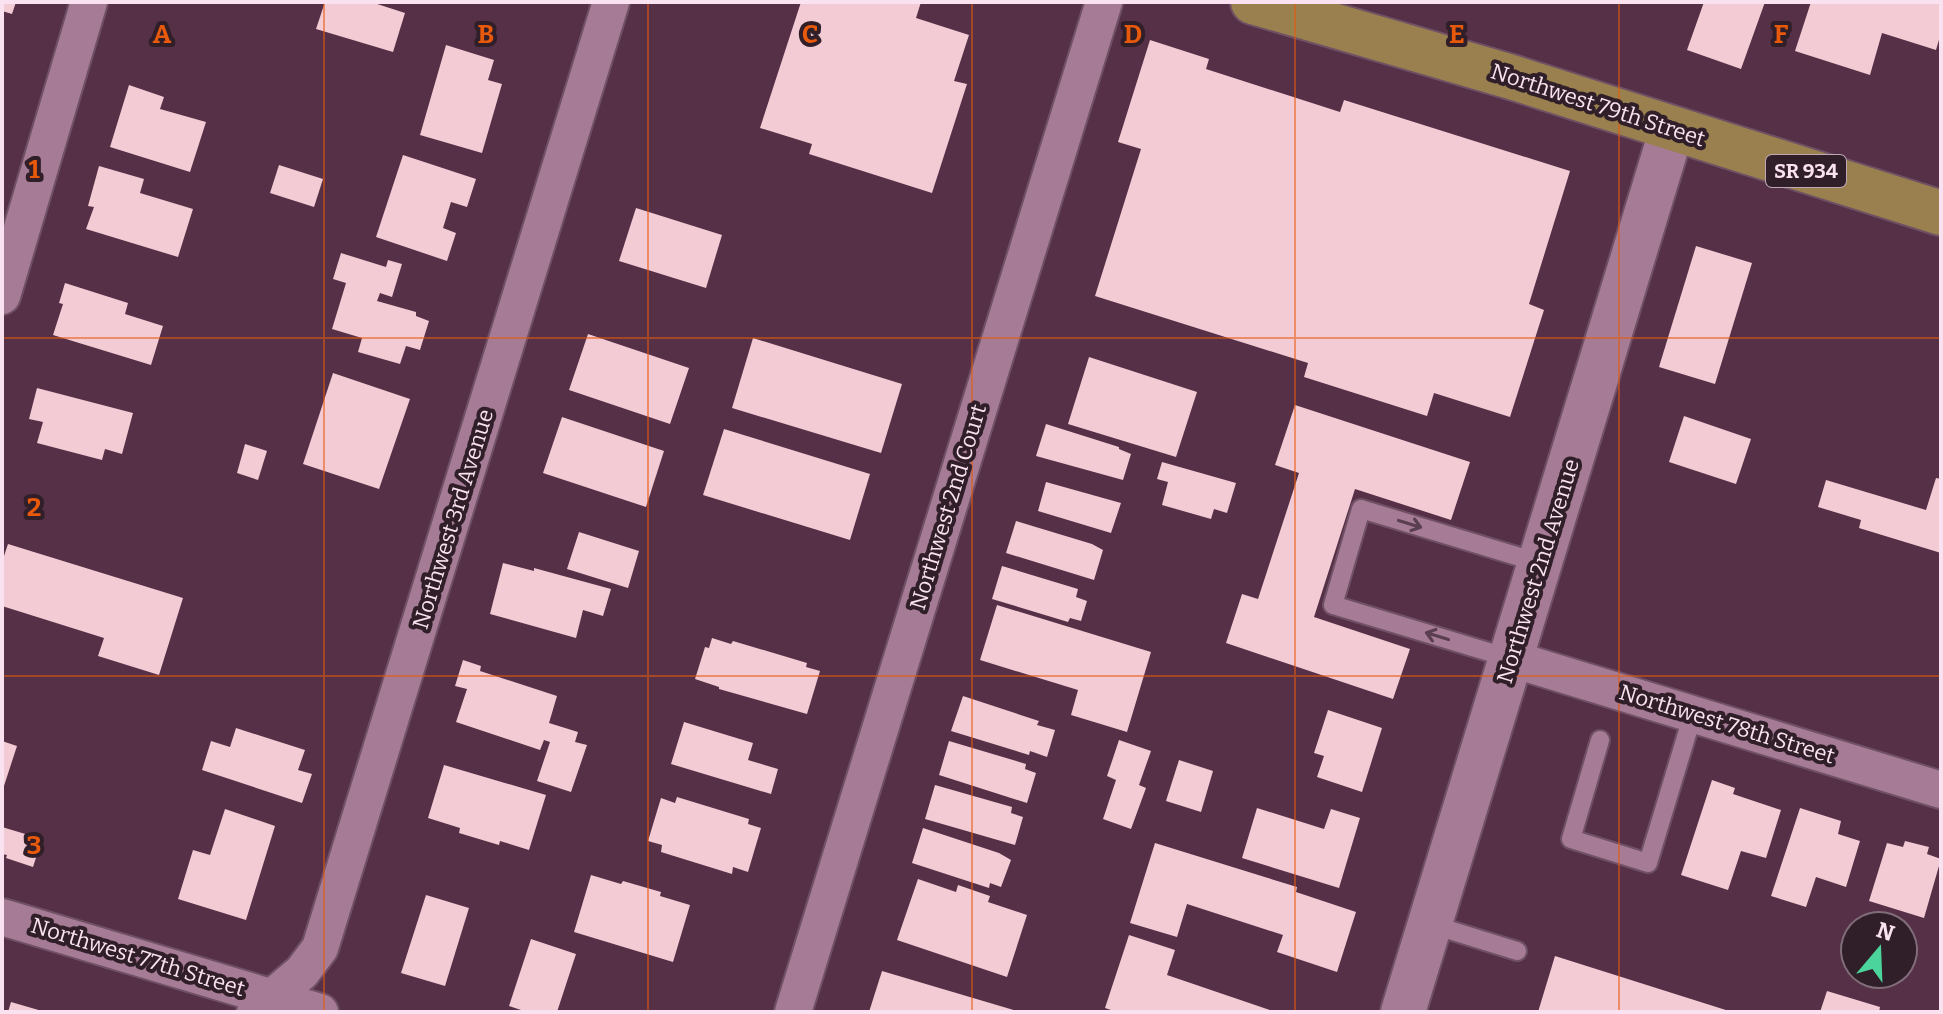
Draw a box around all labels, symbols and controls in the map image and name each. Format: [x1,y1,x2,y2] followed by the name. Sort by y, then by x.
[153,19,172,50] text: A
[478,19,494,50] text: B
[802,19,818,50] text: C
[1124,19,1142,50] text: D
[1449,19,1465,50] text: E
[1774,19,1789,50] text: F
[1487,58,1709,152] street label: Northwest 79th Street
[28,154,40,185] text: 1
[1766,155,1846,187] road number: SR 934
[904,401,992,613] street label: Northwest 2nd Court
[407,406,499,632] street label: Northwest 3rd Avenue
[1491,456,1585,686] street label: Northwest 2nd Avenue
[27,492,41,523] text: 2
[1397,517,1423,532] one-way arrow
[1425,628,1451,643] one-way arrow
[1616,678,1838,770] street label: Northwest 78th Street
[27,830,41,861] text: 3
[1839,910,1919,990] north arrow
[28,912,248,1002] street label: Northwest 77th Street
[1873,916,1898,947] text: N

